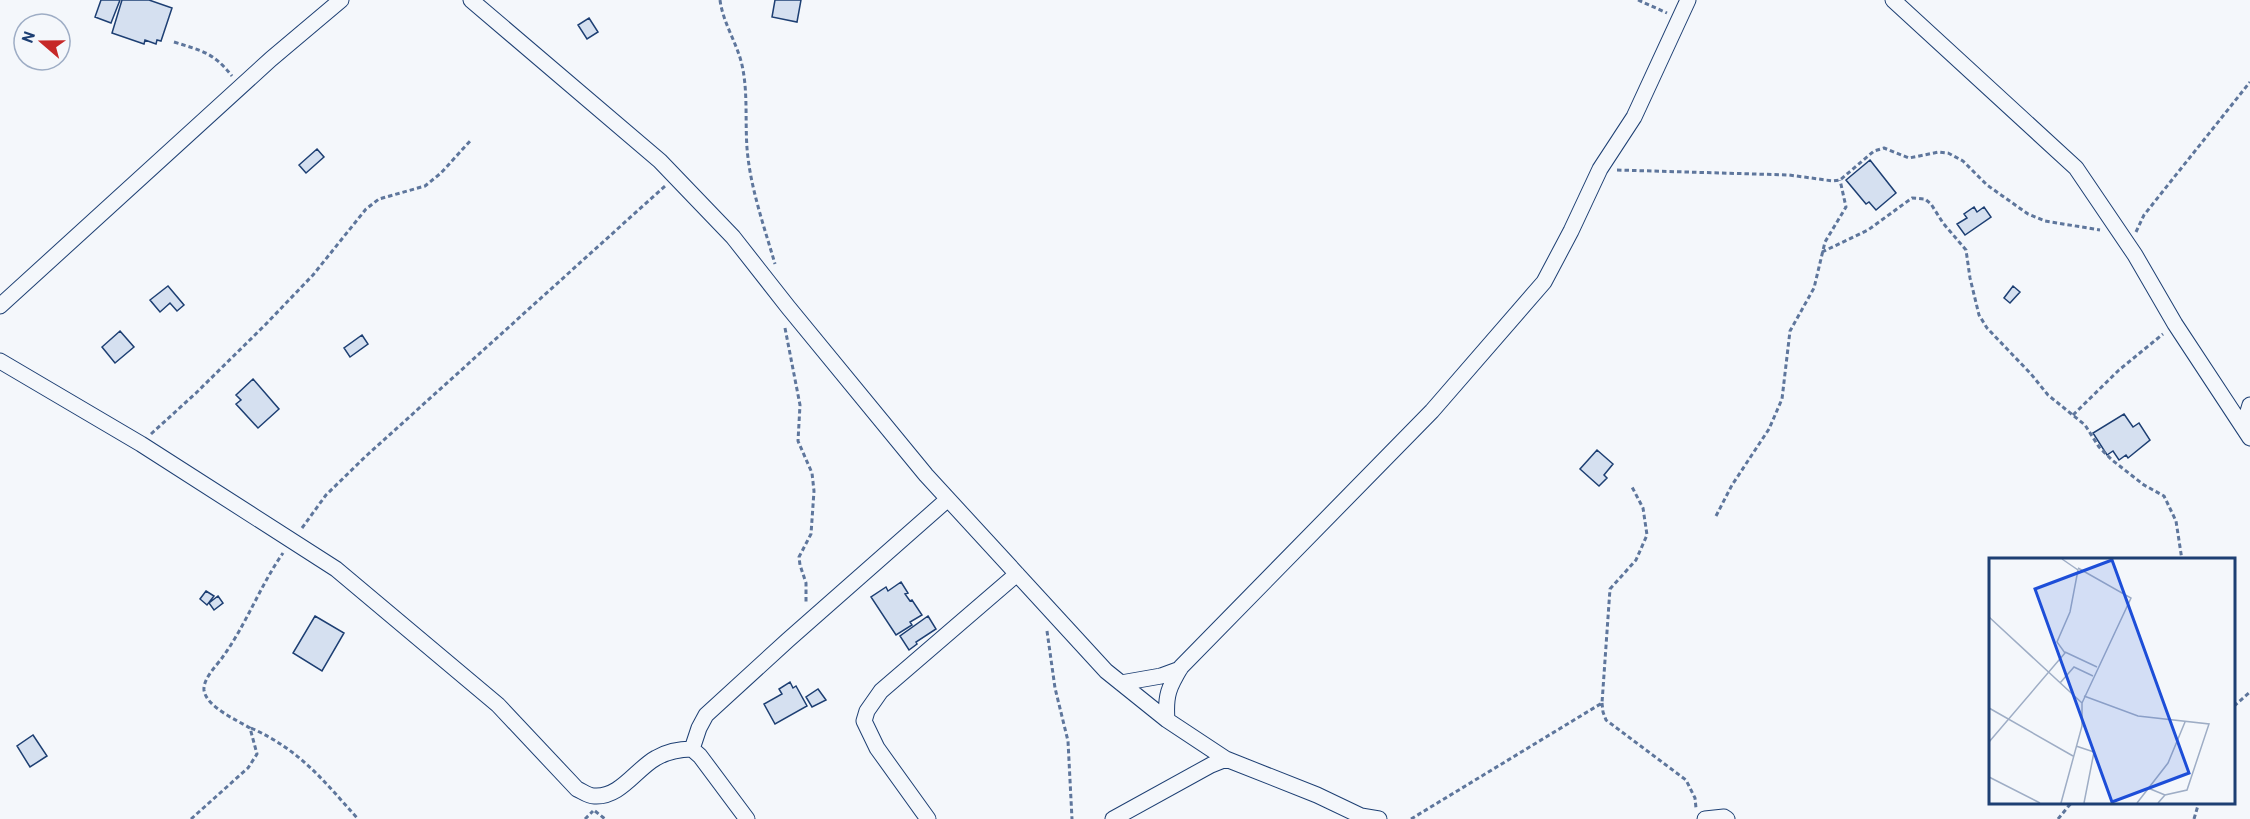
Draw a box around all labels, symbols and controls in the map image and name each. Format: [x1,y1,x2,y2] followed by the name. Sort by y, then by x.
[12,12,72,72] north arrow
[17,28,38,45] text: N
[1989,558,2235,804] inset map

